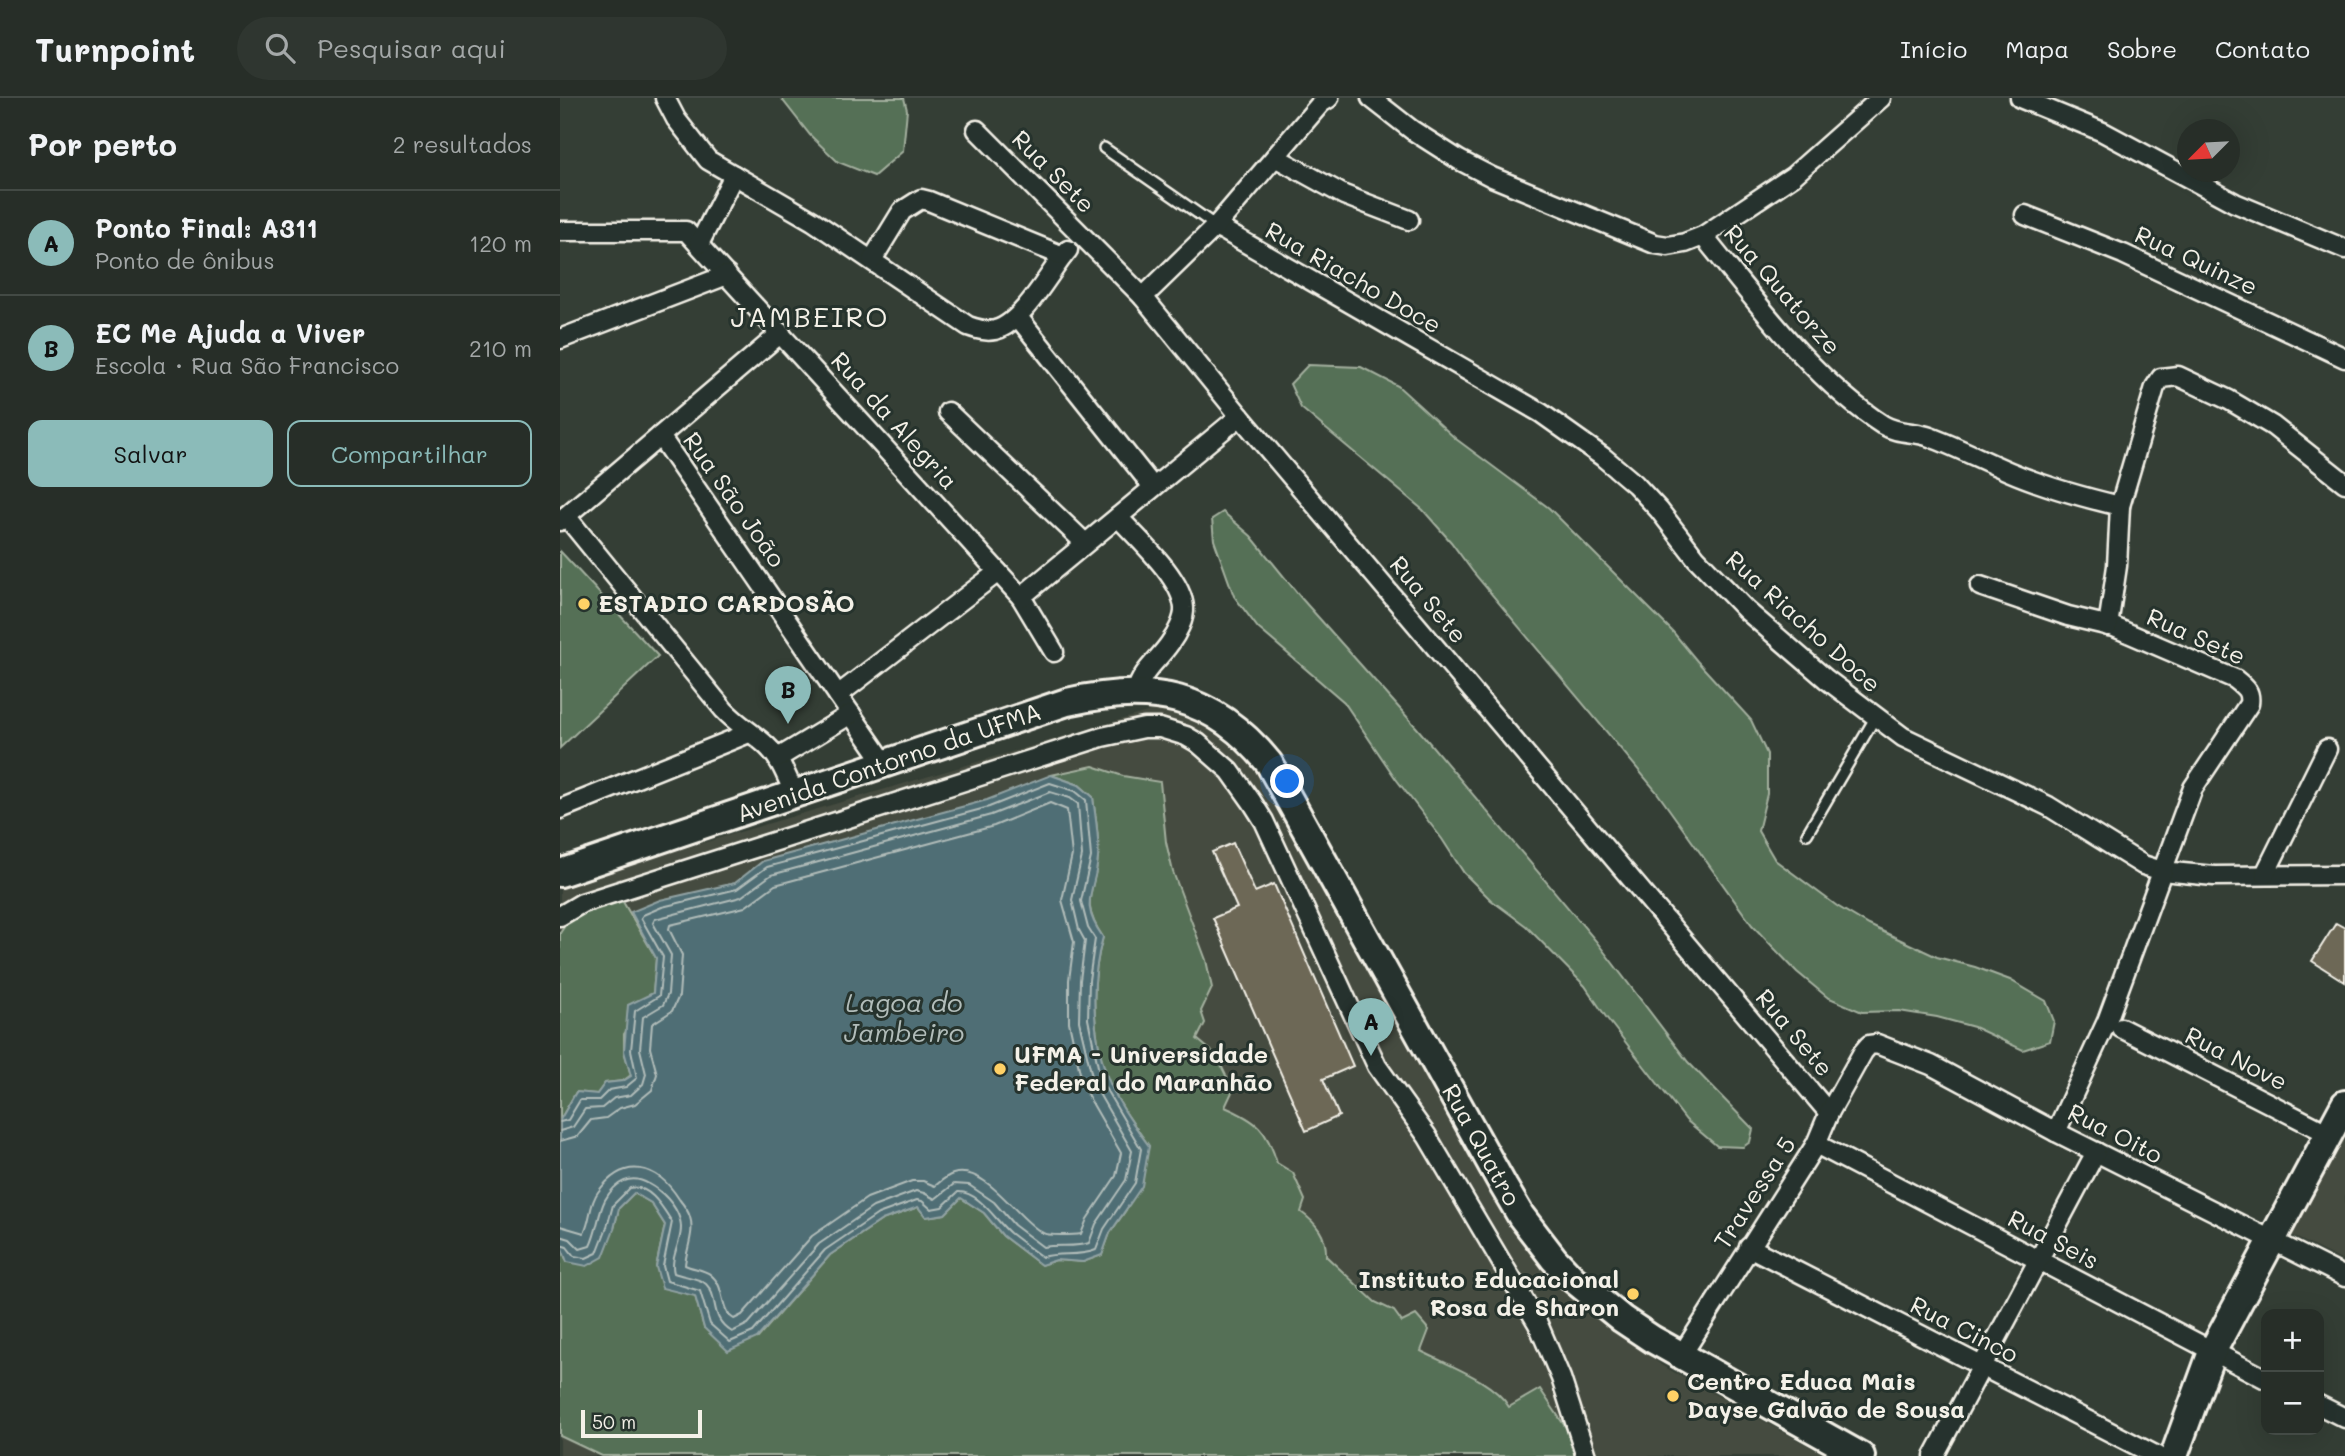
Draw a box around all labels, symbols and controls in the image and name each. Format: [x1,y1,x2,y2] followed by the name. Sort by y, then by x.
[237,17,727,80] search box
[35,27,195,70] text: Turnpoint
[261,29,299,67] icon: search
[317,31,506,65] text: Pesquisar aqui
[1900,33,1967,64] text: Início
[2005,33,2069,64] text: Mapa
[2107,33,2177,64] text: Sobre
[2215,33,2310,64] text: Contato
[2177,119,2240,182] north arrow
[1006,123,1102,219] street label: Rua Sete
[28,124,177,164] text: Por perto
[393,129,532,159] text: 2 resultados
[95,211,318,245] text: Ponto Final: A311
[1260,214,1447,340] street label: Rua Riacho Doce
[1718,217,1848,361] street label: Rua Quatorze
[2130,218,2263,302] street label: Rua Quinze
[43,228,59,258] text: A
[469,228,532,258] text: 120 m
[95,245,275,275] text: Ponto de ônibus
[731,298,889,334] district label: JAMBEIRO
[95,316,365,350] text: EC Me Ajuda a Viver
[43,333,59,363] text: B
[469,333,532,363] text: 210 m
[825,345,965,495] street label: Rua da Alegria
[95,350,399,380] text: Escola · Rua São Francisco
[28,420,273,487] button: Salvar
[287,420,532,487] button: Compartilhar
[677,425,793,573] street label: Rua São João
[1720,543,1888,699] street label: Rua Riacho Doce
[1384,549,1475,649] street label: Rua Sete
[598,587,855,618] place label: ESTADIO CARDOSÃO
[576,596,592,612] marker: ESTADIO CARDOSÃO
[2142,600,2251,671] street label: Rua Sete
[765,666,811,724] pin: B
[732,695,1045,828] street label: Avenida Contorno da UFMA
[1270,764,1304,798] your location
[1750,982,1841,1082] street label: Rua Sete
[844,985,964,1049] water label: Lagoa do Jambeiro
[1348,998,1394,1056] pin: A
[2180,1019,2293,1097] street label: Rua Nove
[1014,1038,1272,1097] place label: UFMA - Universidade Federal do Maranhão
[992,1061,1008,1077] marker: UFMA - Universidade Federal do Maranhão
[1436,1078,1529,1211] street label: Rua Quatro
[2063,1096,2168,1170] street label: Rua Oito
[1706,1130,1802,1254] street label: Travessa 5
[2003,1202,2104,1275] street label: Rua Seis
[1358,1263,1619,1322] place label: Instituto Educacional Rosa de Sharon
[1625,1286,1641,1302] marker: Instituto Educacional Rosa de Sharon
[1905,1288,2024,1369] street label: Rua Cinco
[2261,1309,2324,1435] map controls
[2261,1309,2324,1372] button: +
[1687,1365,1965,1424] place label: Centro Educa Mais Dayse Galvão de Sousa
[2261,1372,2324,1435] button: −
[1665,1388,1681,1404] marker: Centro Educa Mais Dayse Galvão de Sousa
[581,1407,702,1439] scale bar
[592,1409,636,1434] text: 50 m

